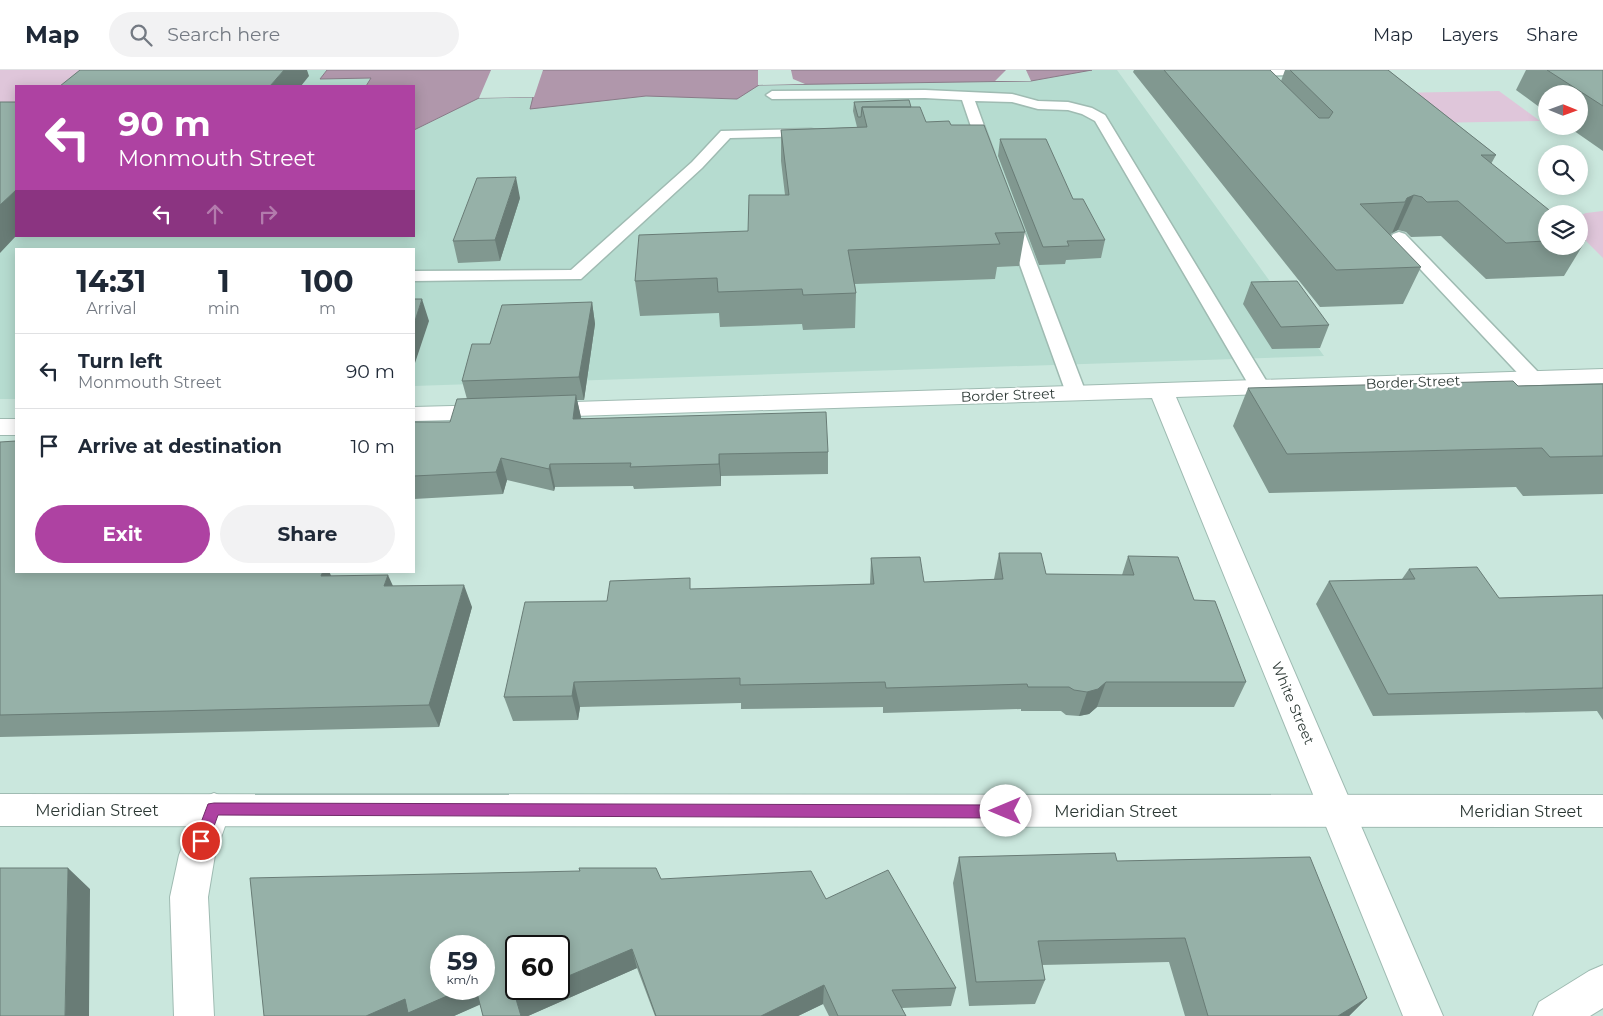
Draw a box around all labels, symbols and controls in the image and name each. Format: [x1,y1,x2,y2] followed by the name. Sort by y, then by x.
[109,12,459,57] search box
[25,20,79,49] text: Map
[127,21,155,49] icon: search
[167,23,280,46] text: Search here
[1373,24,1413,46] text: Map
[1441,24,1498,46] text: Layers
[1526,24,1578,46] text: Share
[1538,85,1588,135] north arrow
[1538,85,1588,255] map controls
[118,102,211,145] text: 90 m
[35,105,100,170] icon: left
[118,145,316,172] text: Monmouth Street
[1538,145,1588,195] button: search
[148,200,176,228] icon: left
[201,200,229,228] icon: ahead
[254,200,282,228] icon: right
[1538,205,1588,255] button: layers
[76,263,146,300] text: 14:31
[218,263,230,300] text: 1
[301,263,354,300] text: 100
[86,299,137,318] text: Arrival
[208,299,240,318] text: min
[319,299,336,318] text: m
[78,350,163,373] text: Turn left
[35,357,63,385] icon: left
[346,360,395,383] text: 90 m
[1366,371,1461,393] street label: Border Street
[78,373,222,392] text: Monmouth Street
[961,384,1056,406] street label: Border Street
[35,432,63,460] icon: arrive
[78,435,282,458] text: Arrive at destination
[350,435,395,458] text: 10 m
[35,505,210,563] button: Exit
[220,505,395,563] button: Share
[1267,659,1319,747] street label: White Street
[979,784,1031,836] position arrow
[35,801,159,820] street label: Meridian Street
[1054,802,1178,821] street label: Meridian Street
[1459,802,1583,821] street label: Meridian Street
[180,820,222,862] pin
[187,827,215,855] icon: arrive
[505,935,570,1000] speed limit sign: 60
[447,946,478,976] text: 59
[446,972,479,987] text: km/h

